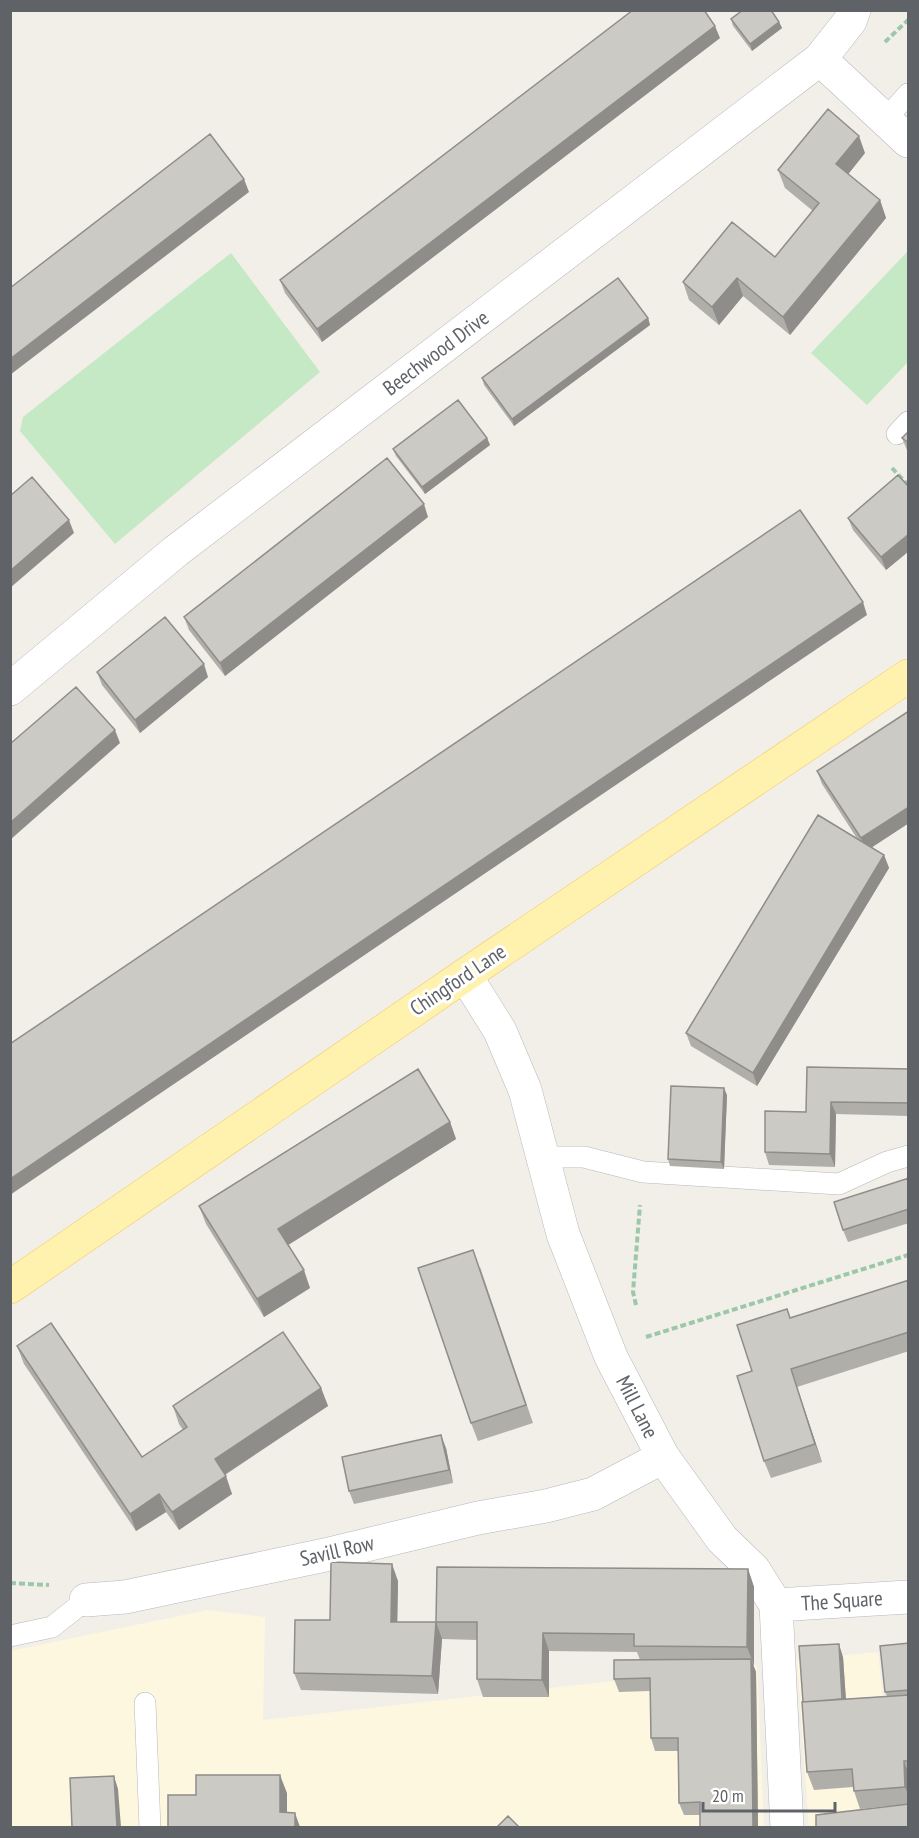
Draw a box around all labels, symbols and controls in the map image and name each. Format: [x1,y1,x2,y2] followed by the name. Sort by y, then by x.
[377,304,494,401] street label: Beechwood Drive
[405,938,511,1022] street label: Chingford Lane
[610,1371,665,1443] street label: Mill Lane
[297,1529,377,1572] street label: Savill Row
[800,1584,884,1617] street label: The Square
[703,1775,835,1813] scale bar
[712,1784,744,1807] text: 20 m

